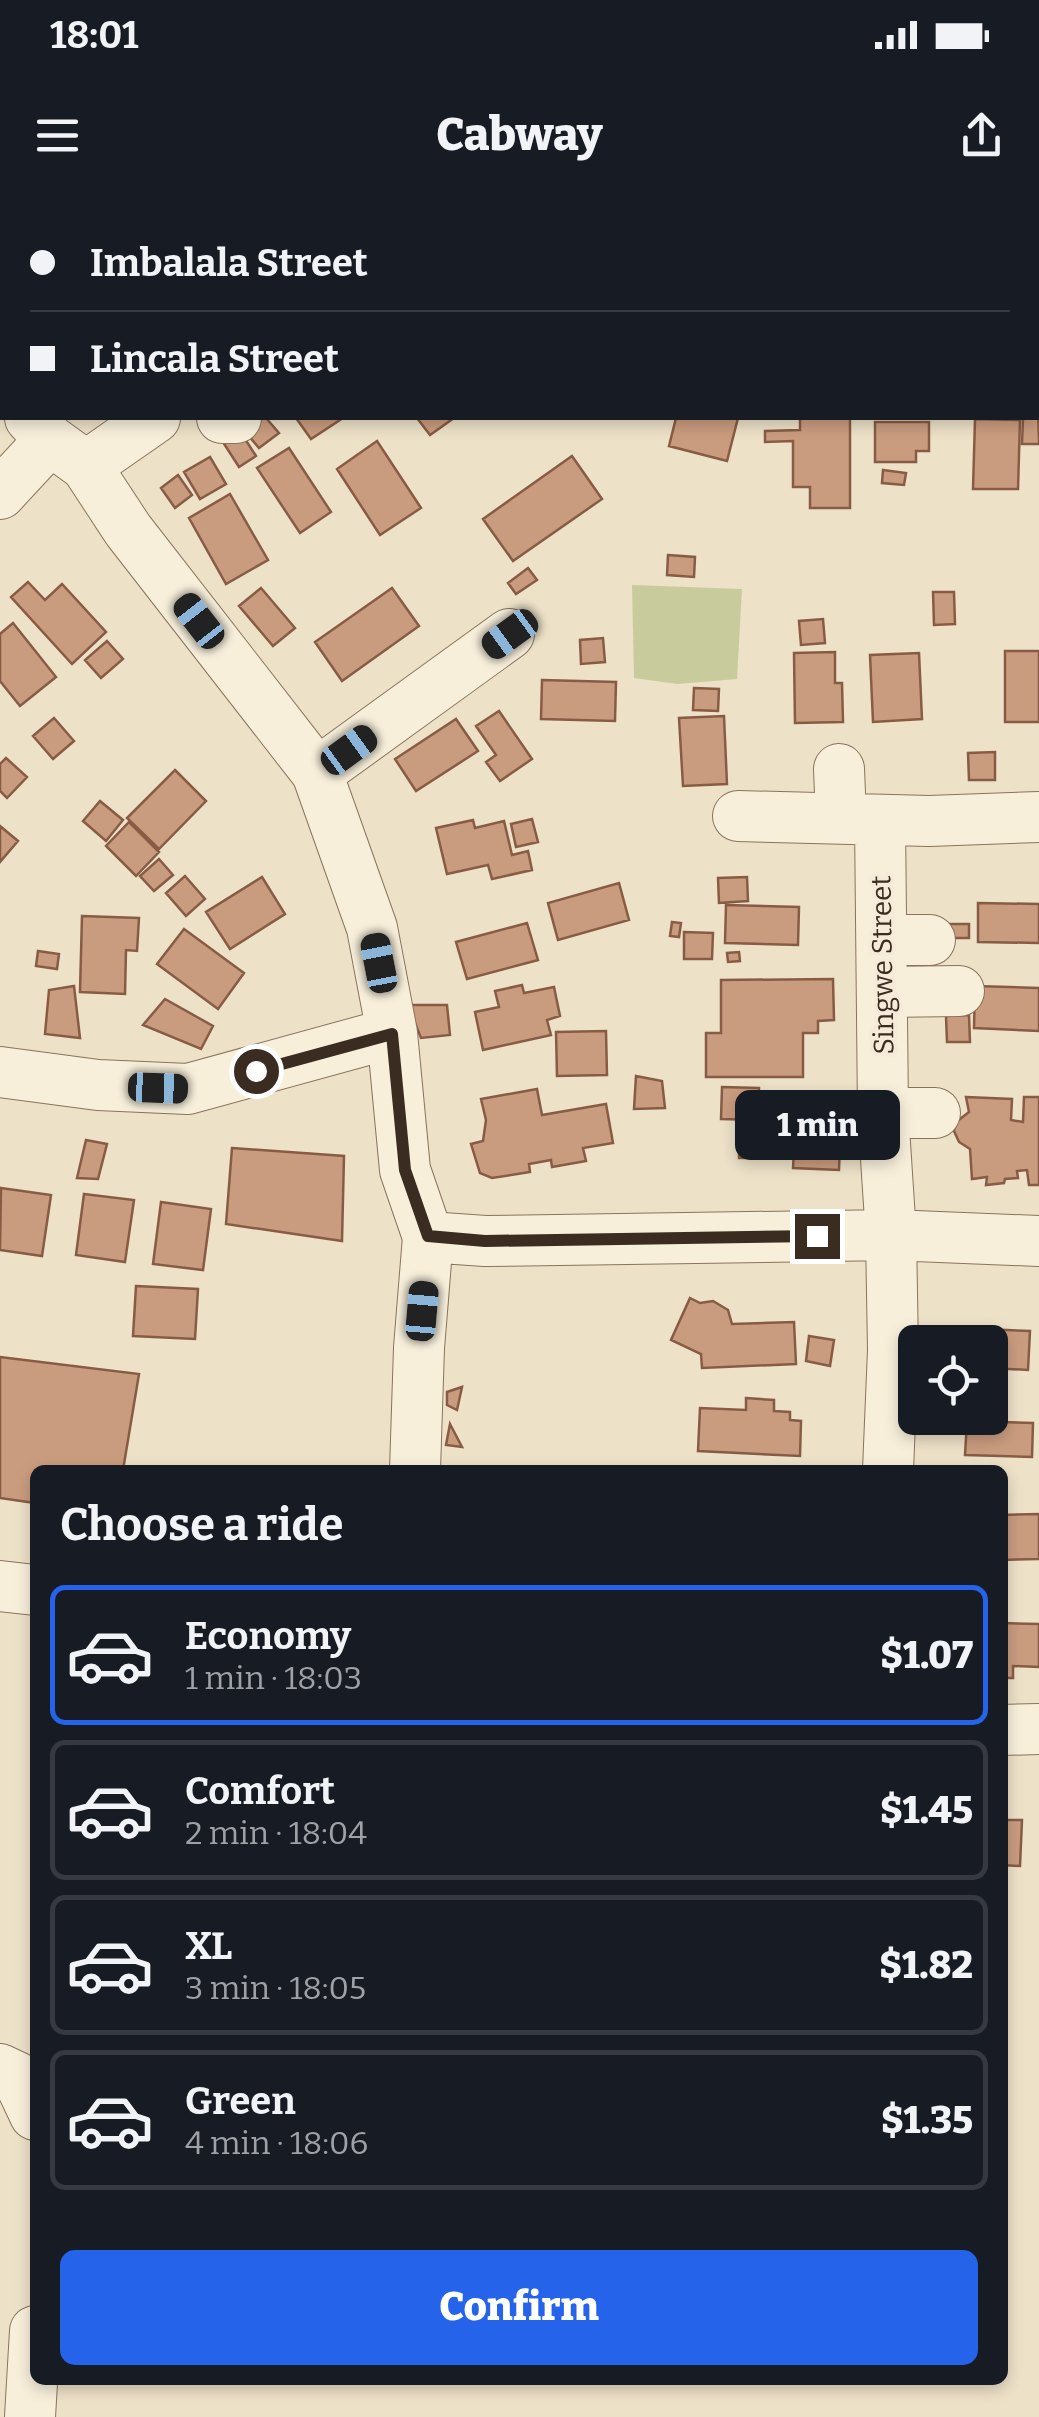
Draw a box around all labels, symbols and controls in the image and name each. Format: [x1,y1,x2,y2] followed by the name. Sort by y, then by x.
[50,12,138,58] text: 18:01
[30,108,85,163] icon: menu
[436,108,603,162] text: Cabway
[954,108,1009,163] icon: share
[90,240,368,286] text: Imbalala Street
[90,336,339,382] text: Lincala Street
[169,588,229,654] car
[477,604,543,664] car
[316,720,382,780] car
[864,875,901,1055] street label: Singwe Street
[359,931,399,995] car
[234,1049,279,1094] route start
[127,1072,189,1104] car
[734,1091,900,1161] callout: 1 min
[777,1106,858,1144] text: 1 min
[795,1214,840,1259] route end
[404,1280,440,1342] car
[898,1325,1008,1435] map controls
[898,1325,1008,1435] button: locate
[60,1498,343,1552] text: Choose a ride
[65,1610,155,1700] icon: car
[185,1613,351,1659] text: Economy
[880,1632,973,1678] text: $1.07
[185,1659,362,1697] text: 1 min · 18:03
[65,1765,155,1855] icon: car
[185,1768,335,1814] text: Comfort
[880,1787,973,1833] text: $1.45
[185,1814,367,1852] text: 2 min · 18:04
[65,1920,155,2010] icon: car
[185,1923,232,1969] text: XL
[879,1942,973,1988] text: $1.82
[185,1969,366,2007] text: 3 min · 18:05
[65,2075,155,2165] icon: car
[185,2078,296,2124] text: Green
[881,2097,973,2143] text: $1.35
[185,2124,368,2162] text: 4 min · 18:06
[60,2250,978,2365] button: Confirm

